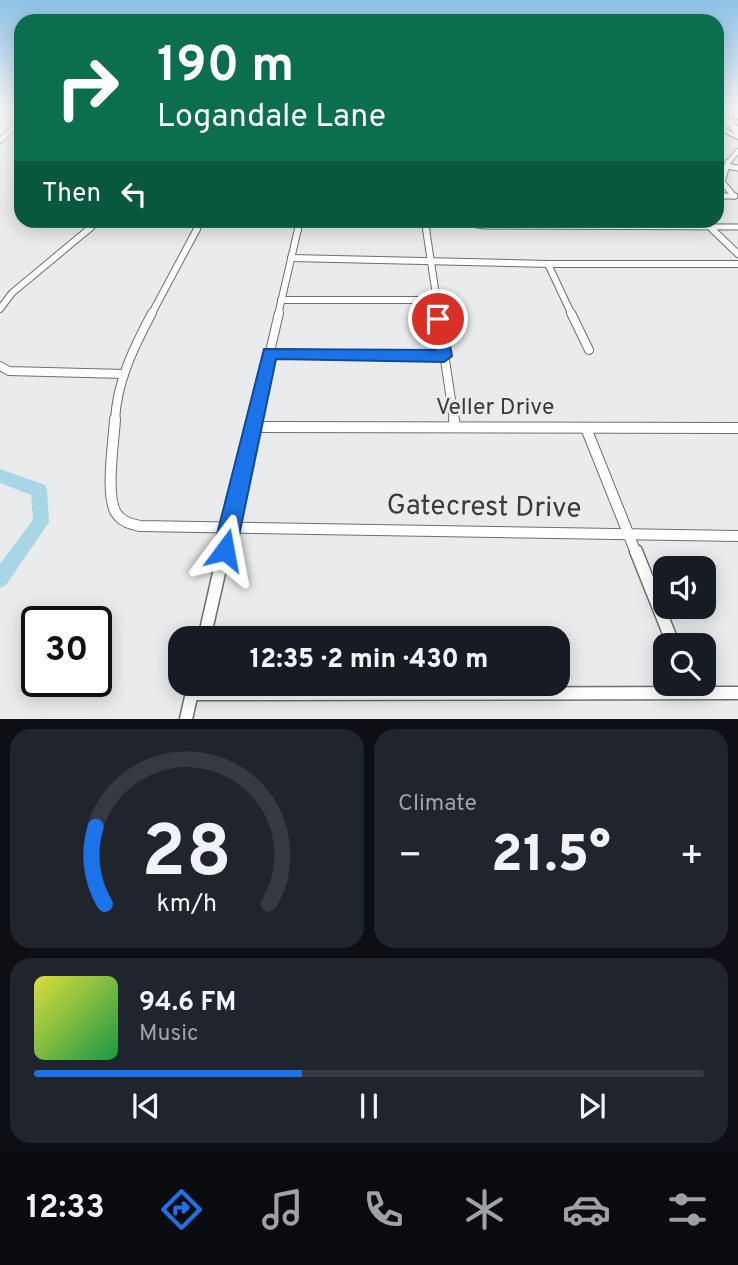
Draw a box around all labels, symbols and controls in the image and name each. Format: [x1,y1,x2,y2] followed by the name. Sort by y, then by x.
[157,37,294,99] text: 190 m
[42,42,133,133] icon: right
[157,98,386,138] text: Logandale Lane
[115,175,153,213] icon: left
[42,178,101,211] text: Then
[408,289,468,349] pin
[419,300,457,338] icon: arrive
[436,394,554,423] street label: Veller Drive
[386,488,582,528] street label: Gatecrest Drive
[188,513,262,587] position arrow
[653,556,716,696] map controls
[653,556,716,619] button: sound
[21,606,112,697] speed limit sign: 30
[653,633,716,696] button: search
[250,644,488,677] text: 12:35 · 2 min · 430 m
[398,790,477,819] text: Climate
[142,811,232,903] text: 28
[491,824,611,890] text: 21.5°
[398,833,423,882] text: −
[679,833,704,882] text: +
[157,889,217,921] text: km/h
[139,987,236,1020] text: 94.6 FM
[139,1020,199,1049] text: Music
[127,1087,165,1125] icon: previous
[350,1087,388,1125] icon: pause
[573,1087,611,1125] icon: next
[157,1185,206,1234] icon: directions
[258,1185,307,1234] icon: music
[359,1185,408,1234] icon: phone
[460,1185,509,1234] icon: climate
[562,1185,611,1234] icon: car
[663,1185,712,1234] icon: filters
[26,1189,105,1229] text: 12:33

